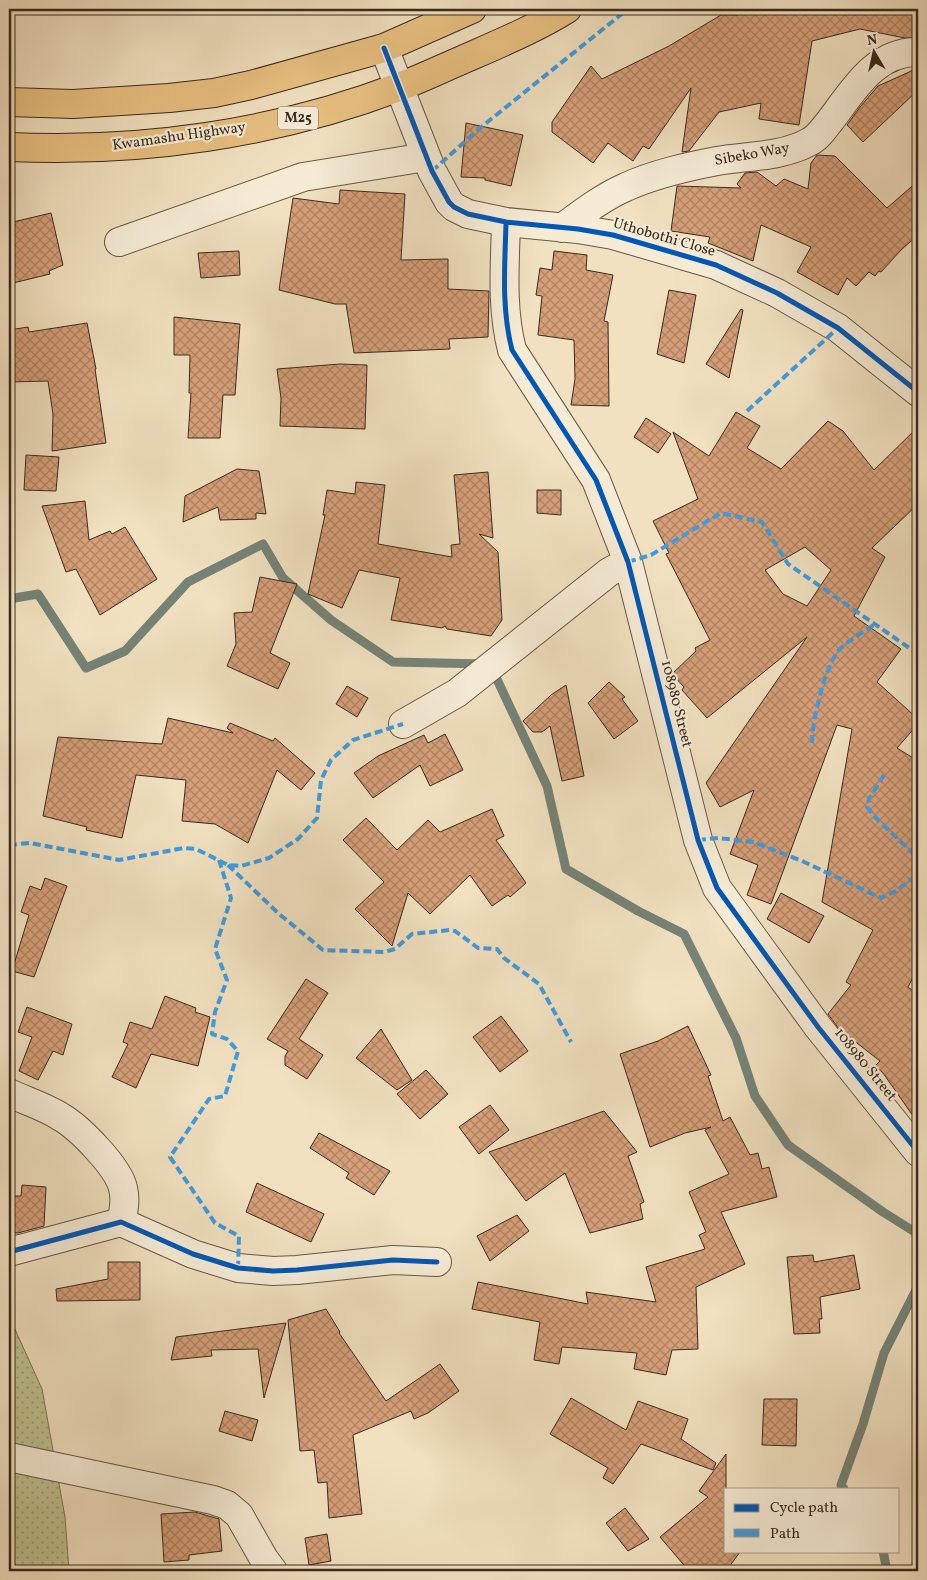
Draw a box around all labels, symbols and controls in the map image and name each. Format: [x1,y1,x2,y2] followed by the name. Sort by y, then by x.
[850,28,900,78] north arrow
[866,30,879,51] text: N
[278,106,318,130] road number: M25
[111,117,247,157] street label: Kwamashu Highway
[713,138,791,172] street label: Sibeko Way
[610,213,718,263] street label: Uthobothi Close
[655,658,697,750] street label: 108980 Street
[829,1024,901,1106] street label: 108980 Street
[724,1488,900,1552] legend
[770,1498,838,1519] text: Cycle path
[770,1524,800,1545] text: Path

